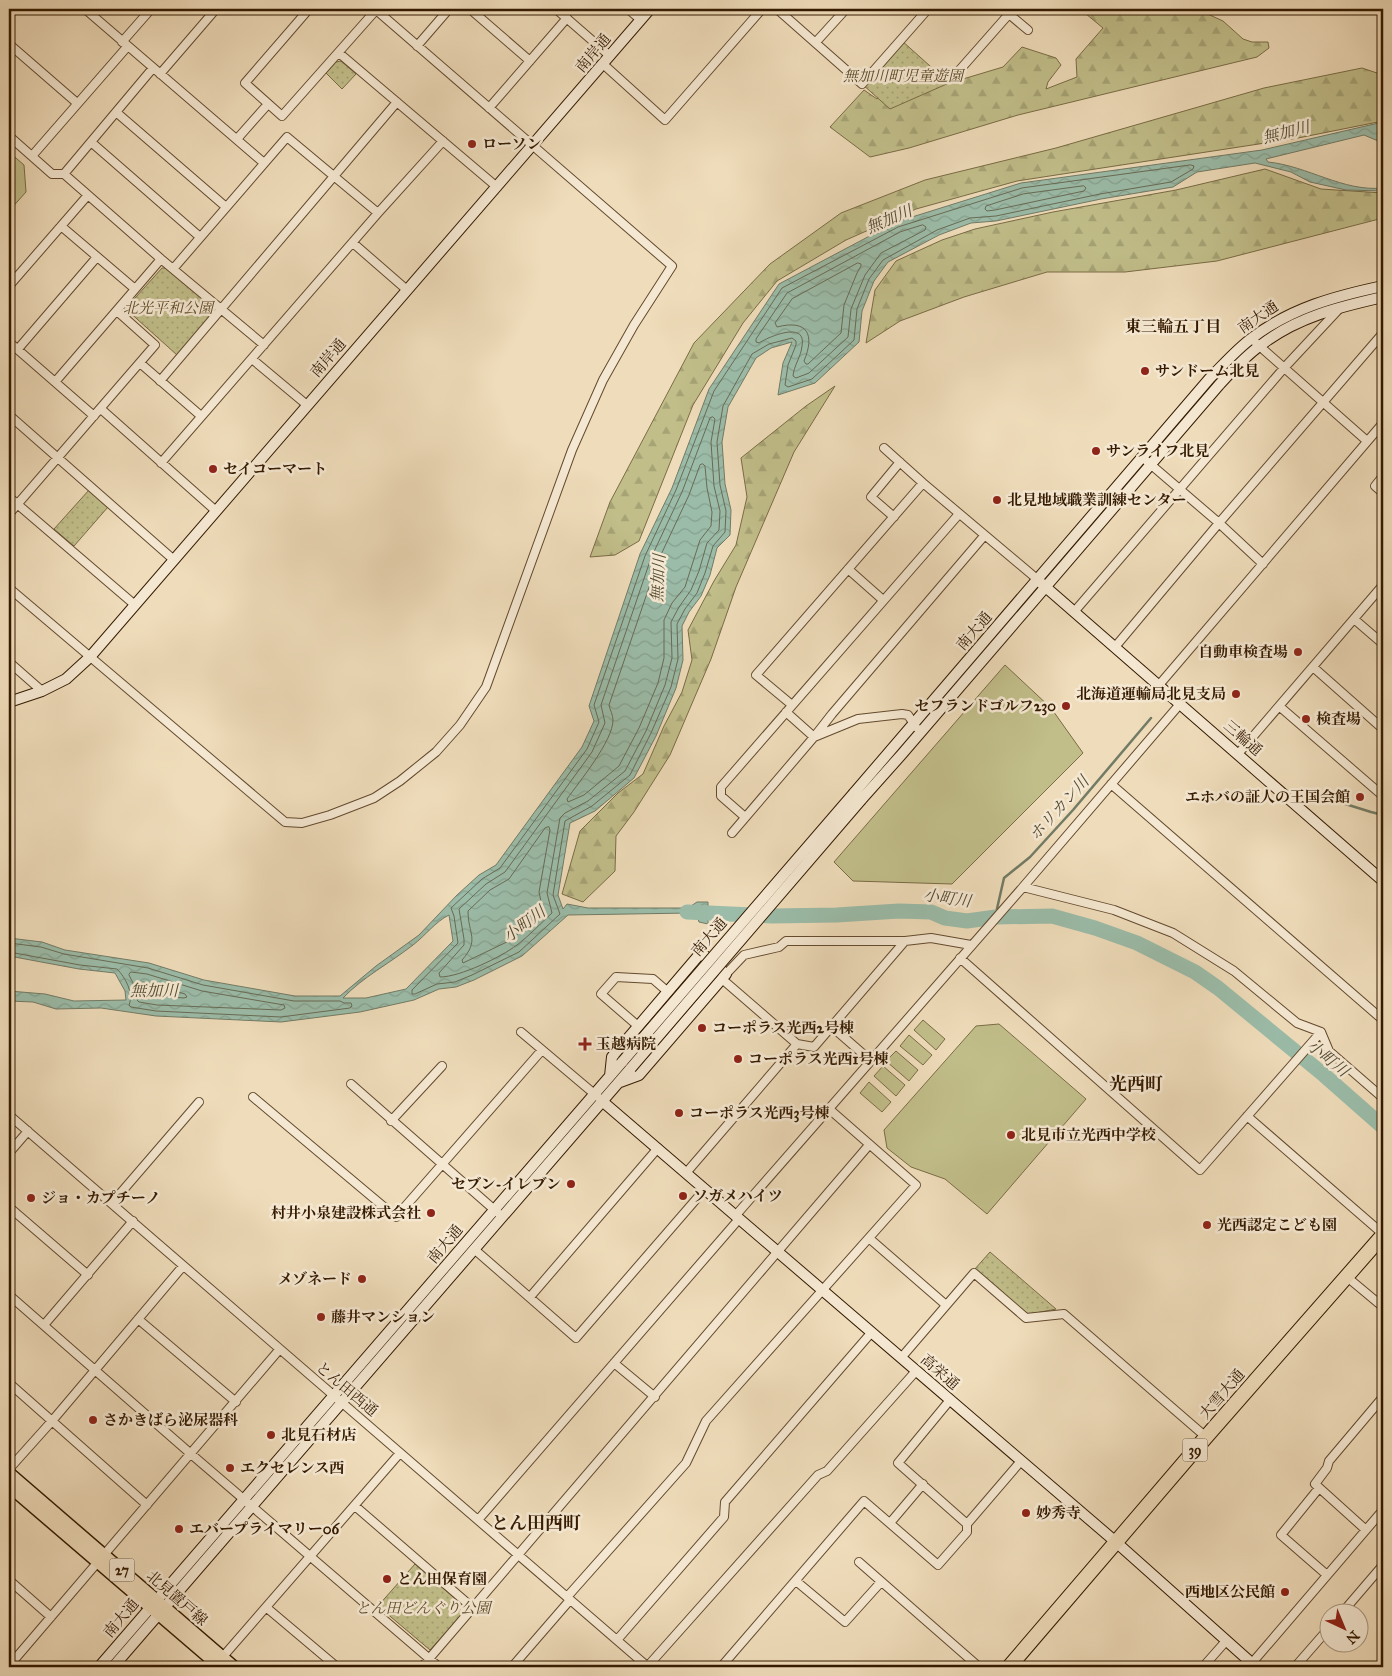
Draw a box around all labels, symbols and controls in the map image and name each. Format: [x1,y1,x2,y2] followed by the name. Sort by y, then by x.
[572,30,614,76] street label: 南岸通
[843,67,966,85] park label: 無加川町児童遊園
[1260,116,1314,147] water label: 無加川
[482,135,541,153] place label: ローソン
[466,138,478,150] marker: ローソン
[863,200,917,237] water label: 無加川
[1234,297,1282,337] street label: 南大通
[123,299,216,317] park label: 北光平和公園
[1125,317,1221,336] district label: 東三輪五丁目
[306,335,350,381] street label: 南岸通
[1155,362,1259,380] place label: サンドーム北見
[1139,365,1151,377] marker: サンドーム北見
[1106,442,1209,460] place label: サンライフ北見
[1090,445,1102,457] marker: サンライフ北見
[223,460,327,478] place label: セイコーマート
[207,463,219,475] marker: セイコーマート
[1007,491,1186,509] place label: 北見地域職業訓練センター
[991,494,1003,506] marker: 北見地域職業訓練センター
[647,552,669,602] water label: 無加川
[952,608,996,654] street label: 南大通
[1198,643,1288,661] place label: 自動車検査場
[1292,646,1304,658] marker: 自動車検査場
[1076,685,1226,703] place label: 北海道運輸局北見支局
[1230,688,1242,700] marker: 北海道運輸局北見支局
[914,697,1056,716] place label: セフランドゴルフ230
[1060,700,1072,712] marker: セフランドゴルフ230
[1316,710,1361,728] place label: 検査場
[1300,713,1312,725] marker: 検査場
[1220,716,1266,760] street label: 三輪通
[1025,770,1094,844] water label: ホリカン川
[1185,788,1350,806] place label: エホバの証人の王国会館
[1354,791,1366,803] marker: エホバの証人の王国会館
[922,885,974,911] water label: 小町川
[499,901,550,946] water label: 小町川
[687,914,731,960] street label: 南大通
[130,981,180,1000] water label: 無加川
[712,1019,854,1037] place label: コーポラス光西2号棟
[696,1022,708,1034] marker: コーポラス光西2号棟
[596,1035,656,1053] place label: 玉越病院
[1303,1036,1354,1082] water label: 小町川
[578,1037,592,1051] marker: 玉越病院
[748,1050,888,1068] place label: コーポラス光西1号棟
[732,1053,744,1065] marker: コーポラス光西1号棟
[1109,1073,1163,1095] district label: 光西町
[689,1104,830,1123] place label: コーポラス光西3号棟
[673,1107,685,1119] marker: コーポラス光西3号棟
[1021,1126,1156,1144] place label: 北見市立光西中学校
[1005,1129,1017,1141] marker: 北見市立光西中学校
[451,1175,561,1193] place label: セブン-イレブン
[565,1178,577,1190] marker: セブン-イレブン
[693,1187,783,1205] place label: ソガメハイツ
[41,1189,160,1207] place label: ジョ・カプチーノ
[677,1190,689,1202] marker: ソガメハイツ
[25,1192,37,1204] marker: ジョ・カプチーノ
[271,1204,421,1222] place label: 村井小泉建設株式会社
[425,1207,437,1219] marker: 村井小泉建設株式会社
[1217,1216,1337,1234] place label: 光西認定こども園
[1201,1219,1213,1231] marker: 光西認定こども園
[424,1221,466,1267] street label: 南大通
[278,1270,352,1288] place label: メゾネード
[356,1273,368,1285] marker: メゾネード
[331,1308,435,1326] place label: 藤井マンション
[315,1311,327,1323] marker: 藤井マンション
[917,1350,963,1394] street label: 高栄通
[312,1358,382,1420] street label: とん田西通
[1196,1365,1248,1423] street label: 大雪大通
[103,1411,238,1429] place label: さかきばら泌尿器科
[87,1414,99,1426] marker: さかきばら泌尿器科
[281,1426,356,1444] place label: 北見石材店
[265,1429,277,1441] marker: 北見石材店
[1182,1438,1208,1462] road number: 39
[240,1459,344,1477] place label: エクセレンス西
[224,1462,236,1474] marker: エクセレンス西
[1036,1504,1081,1522] place label: 妙秀寺
[1020,1507,1032,1519] marker: 妙秀寺
[491,1512,581,1534] district label: とん田西町
[189,1520,341,1538] place label: エバープライマリー06
[173,1523,185,1535] marker: エバープライマリー06
[110,1558,134,1582] road number: 27
[143,1567,211,1629] street label: 北見置戸線
[397,1570,487,1588] place label: とん田保育園
[381,1573,393,1585] marker: とん田保育園
[1185,1583,1275,1601] place label: 西地区公民館
[1279,1586,1291,1598] marker: 西地区公民館
[100,1595,142,1641] street label: 南大通
[355,1599,493,1617] park label: とん田どんぐり公園
[1320,1604,1370,1654] north arrow
[1342,1627,1363,1647] text: N

